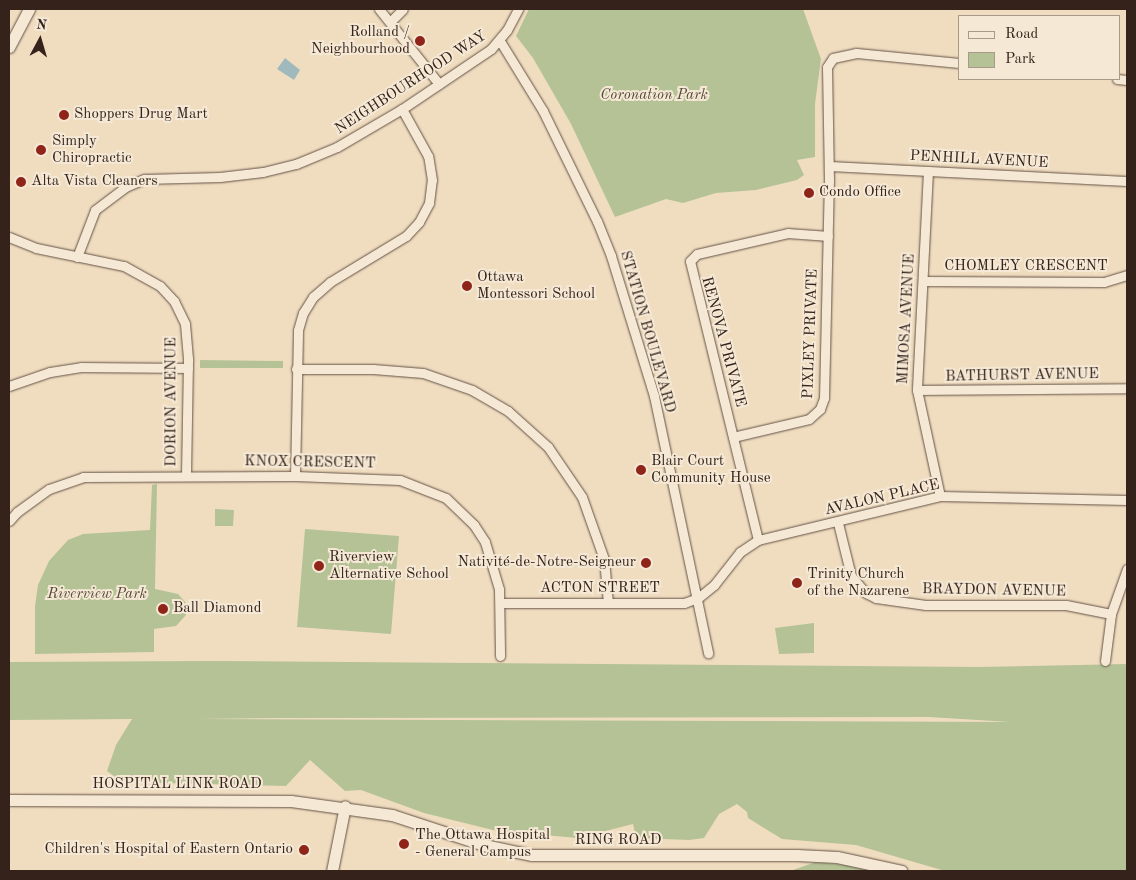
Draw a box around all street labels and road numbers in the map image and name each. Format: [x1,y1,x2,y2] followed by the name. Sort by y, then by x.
[332,27,490,139] street label: NEIGHBOURHOOD WAY
[909,147,1049,173] street label: PENHILL AVENUE
[615,249,679,415] street label: STATION BOULEVARD
[895,253,919,385] street label: MIMOSA AVENUE
[944,258,1108,276] street label: CHOMLEY CRESCENT
[800,269,822,399] street label: PIXLEY PRIVATE
[697,275,749,409] street label: RENOVA PRIVATE
[163,337,181,467] street label: DORION AVENUE
[945,366,1099,386] street label: BATHURST AVENUE
[244,453,376,473] street label: KNOX CRESCENT
[823,476,941,520] street label: AVALON PLACE
[540,580,660,598] street label: ACTON STREET
[922,581,1066,601] street label: BRAYDON AVENUE
[92,776,262,794] street label: HOSPITAL LINK ROAD
[575,832,661,850] street label: RING ROAD

